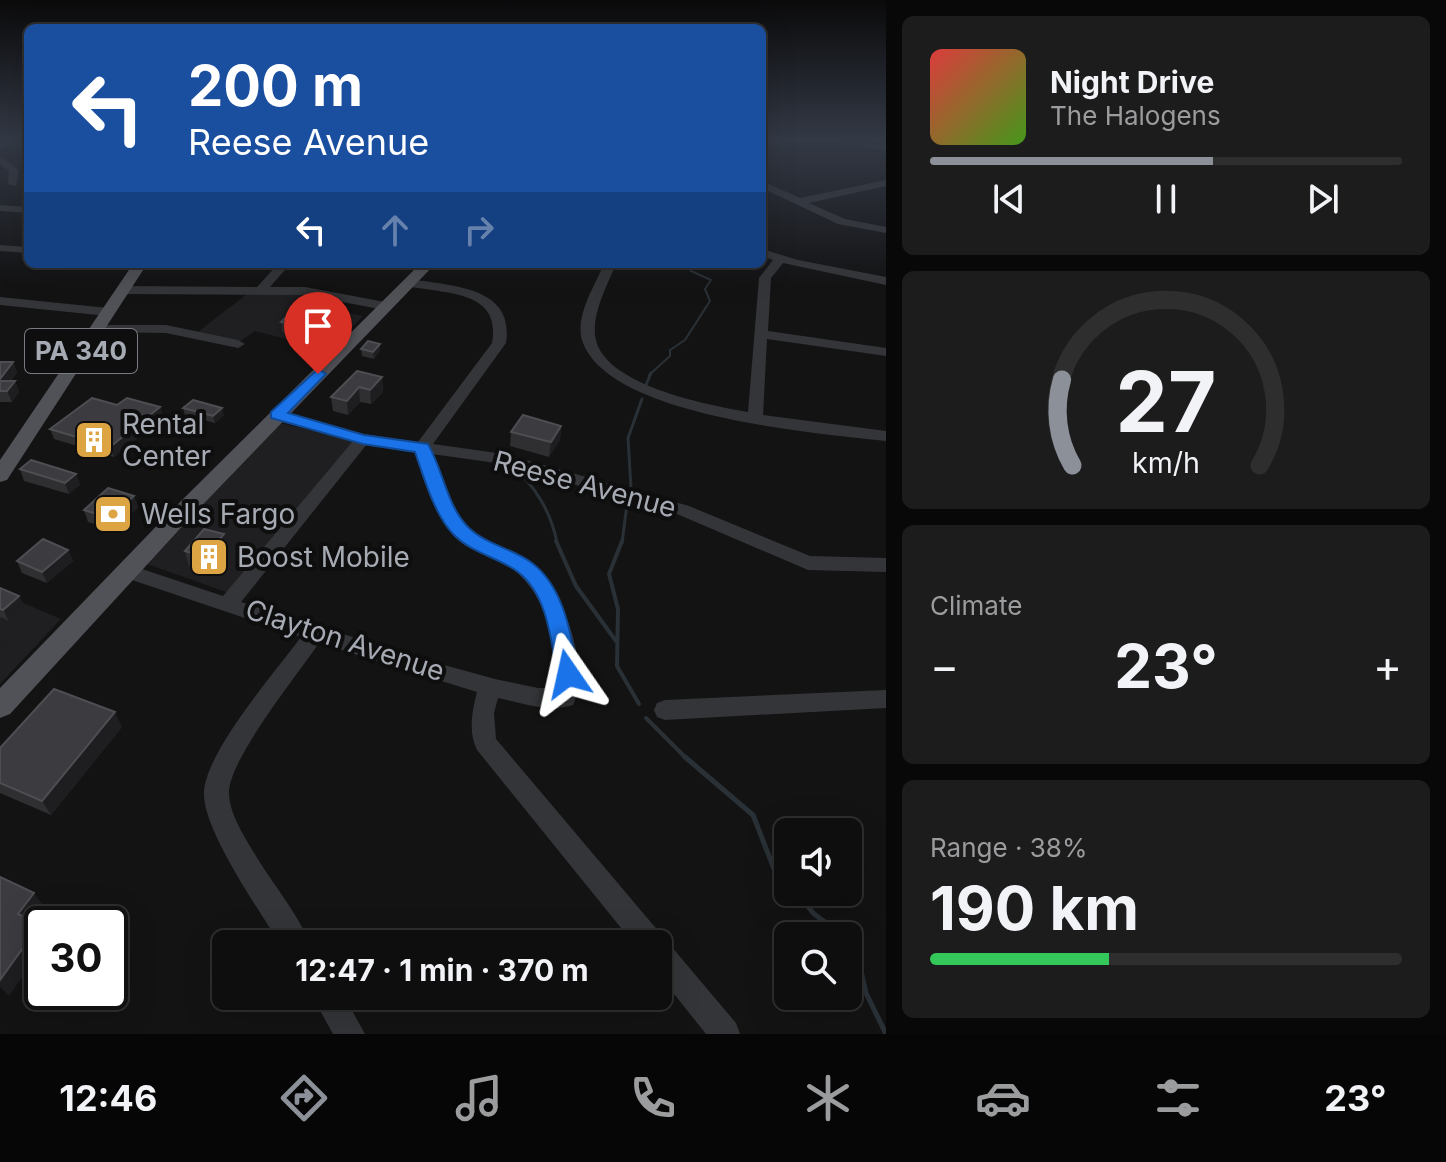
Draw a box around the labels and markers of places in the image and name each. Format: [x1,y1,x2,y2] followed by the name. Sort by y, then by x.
[284,292,352,374] pin
[122,407,211,473] place label: Rental Center
[73,419,115,461] building icon: Rental Center
[92,493,134,535] bank icon: Wells Fargo
[141,497,295,531] place label: Wells Fargo
[188,536,230,578] building icon: Boost Mobile
[237,540,410,574] place label: Boost Mobile

